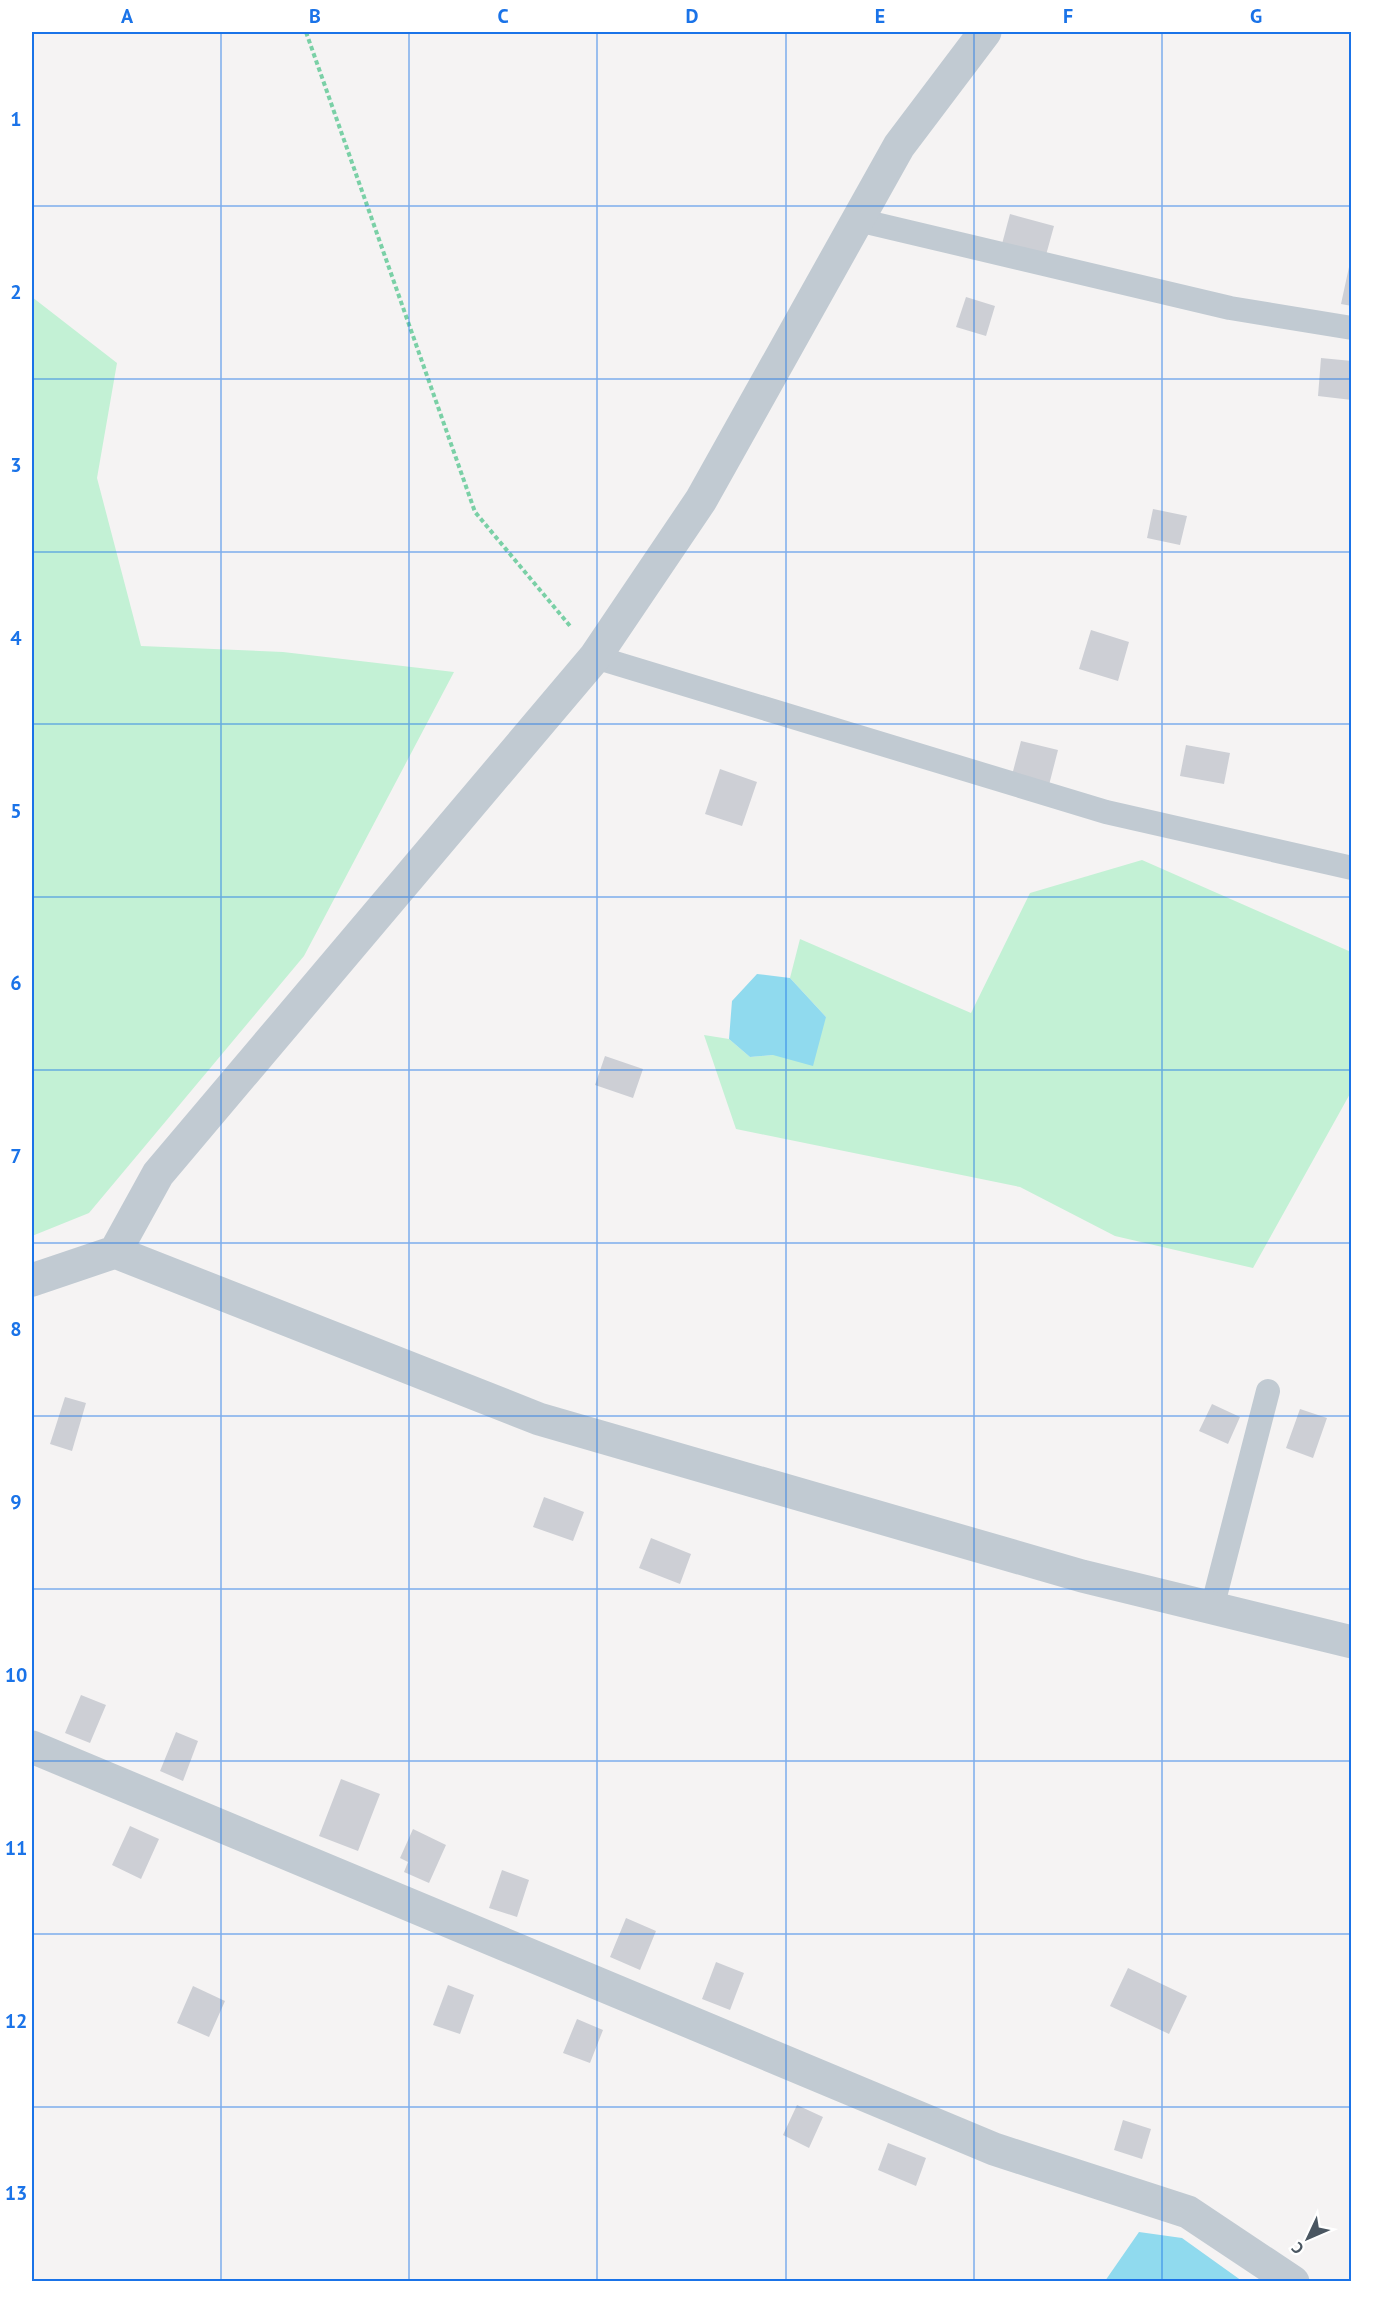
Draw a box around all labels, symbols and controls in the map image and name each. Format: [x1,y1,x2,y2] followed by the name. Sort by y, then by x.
[121,3,134,29] text: A
[309,3,321,29] text: B
[497,3,509,29] text: C
[686,3,699,29] text: D
[875,3,885,29] text: E
[1063,3,1073,29] text: F
[1250,3,1262,29] text: G
[10,106,22,132] text: 1
[10,279,22,305] text: 2
[10,452,22,478] text: 3
[10,625,22,651] text: 4
[10,798,22,824] text: 5
[10,970,22,996] text: 6
[10,1143,22,1169] text: 7
[10,1316,22,1342] text: 8
[10,1489,22,1515] text: 9
[5,1662,27,1688] text: 10
[5,1835,27,1861] text: 11
[5,2008,27,2034] text: 12
[5,2180,27,2206] text: 13
[1278,2208,1338,2268] north arrow
[1287,2238,1308,2259] text: С

